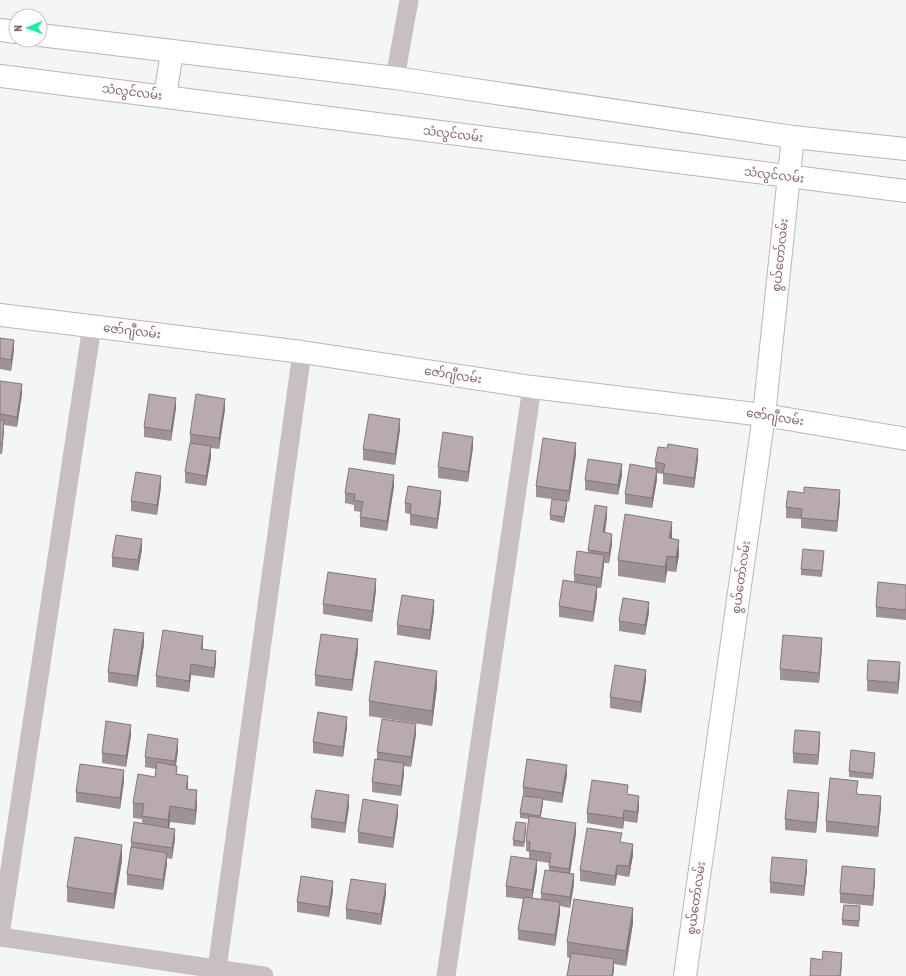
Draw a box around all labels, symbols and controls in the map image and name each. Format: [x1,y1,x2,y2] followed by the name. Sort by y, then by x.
[8,8,48,48] north arrow
[12,25,24,32] text: N
[101,79,163,106] street label: သံလွင်လမ်း
[422,121,484,148] street label: သံလွင်လမ်း
[743,162,805,189] street label: သံလွင်လမ်း
[767,217,794,293] street label: စွယ်တော်လမ်း
[102,319,162,344] street label: ဇော်ဂျီလမ်း
[423,362,483,389] street label: ဇော်ဂျီလမ်း
[745,404,805,431] street label: ဇော်ဂျီလမ်း
[727,539,756,615] street label: စွယ်တော်လမ်း
[682,860,711,936] street label: စွယ်တော်လမ်း

